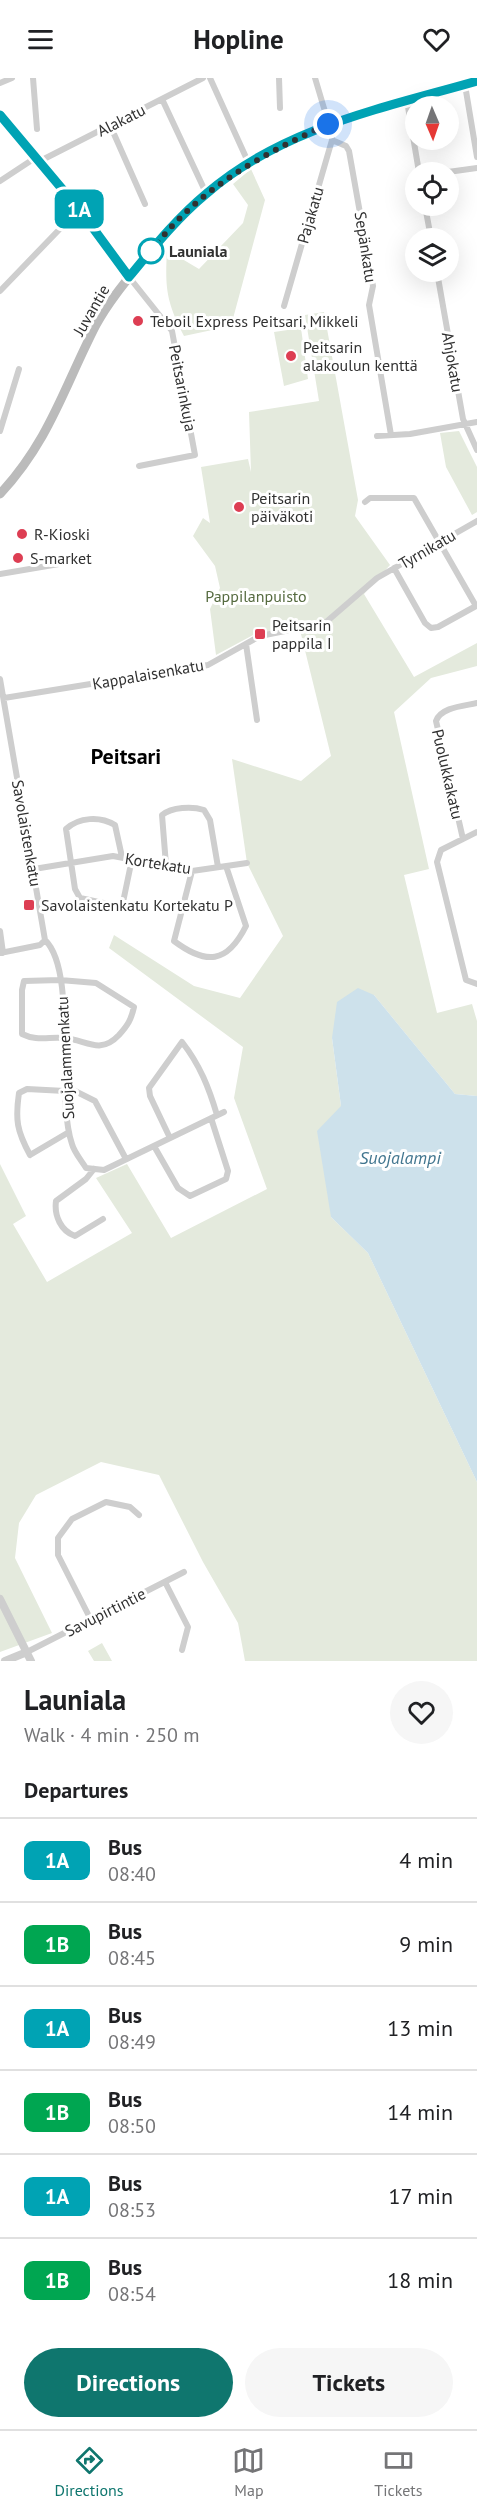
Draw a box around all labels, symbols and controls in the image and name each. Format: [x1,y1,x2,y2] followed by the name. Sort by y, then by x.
[193,22,284,56] text: Hopline
[24,23,57,56] icon: menu
[420,23,453,56] icon: heart
[405,96,459,150] north arrow
[405,96,459,282] map controls
[93,99,149,141] street label: Alakatu
[313,109,343,139] your location
[405,162,459,216] button: locate
[292,184,328,246] street label: Pajakatu
[52,190,106,228] line badge: 1A
[67,196,91,223] text: 1A
[351,210,381,284] street label: Sepänkatu
[405,228,459,282] button: layers
[138,238,164,264] marker: Launiala
[169,241,227,261] place label: Launiala
[68,281,114,340] street label: Juvantie
[150,311,359,331] place label: Teboil Express Peitsari, Mikkeli
[131,314,145,328] marker: Teboil Express Peitsari, Mikkeli
[438,330,468,394] street label: Ahjokatu
[303,337,418,375] place label: Peitsarin alakoulun kenttä
[165,343,201,433] street label: Peitsarinkuja
[284,349,298,363] marker: Peitsarin alakoulun kenttä
[251,488,313,526] place label: Peitsarin päiväkoti
[232,500,246,514] marker: Peitsarin päiväkoti
[34,524,90,544] place label: R-Kioski
[395,525,459,573] street label: Tyrnikatu
[15,527,29,541] marker: R-Kioski
[30,548,92,568] place label: S-market
[11,551,25,565] marker: S-market
[205,586,307,606] park label: Pappilanpuisto
[272,615,332,653] place label: Peitsarin pappila I
[253,627,267,641] marker: Peitsarin pappila I
[91,654,205,694] street label: Kappalaisenkatu
[428,727,468,821] street label: Puolukkakatu
[91,742,161,770] district label: Peitsari
[8,778,46,888] street label: Savolaistenkatu
[124,848,192,878] street label: Kortekatu
[41,895,233,915] place label: Savolaistenkatu Kortekatu P
[22,898,36,912] marker: Savolaistenkatu Kortekatu P
[52,996,78,1120] street label: Suojalammenkatu
[359,1146,442,1169] water label: Suojalampi
[61,1583,149,1641] street label: Savupirtintie
[24,1681,126,1718] text: Launiala
[390,1681,453,1744] button: heart
[24,1722,200,1748] text: Walk · 4 min · 250 m
[24,1776,128,1804] text: Departures
[108,1833,142,1861] text: Bus
[399,1846,453,1874] text: 4 min
[45,1847,69,1874] text: 1A
[108,1861,156,1887] text: 08:40
[108,1917,142,1945] text: Bus
[399,1930,453,1958] text: 9 min
[45,1931,69,1958] text: 1B
[108,1945,156,1971] text: 08:45
[108,2001,142,2029] text: Bus
[387,2014,453,2042] text: 13 min
[45,2015,69,2042] text: 1A
[108,2029,156,2055] text: 08:49
[108,2085,142,2113] text: Bus
[387,2098,453,2126] text: 14 min
[45,2099,69,2126] text: 1B
[108,2113,156,2139] text: 08:50
[108,2169,142,2197] text: Bus
[389,2182,453,2210] text: 17 min
[45,2183,69,2210] text: 1A
[108,2197,156,2223] text: 08:53
[108,2253,142,2281] text: Bus
[387,2266,453,2294] text: 18 min
[45,2267,69,2294] text: 1B
[108,2281,156,2307] text: 08:54
[24,2348,233,2417] button: Directions
[245,2348,453,2417] button: Tickets
[54,2444,124,2500] tab: Directions
[232,2444,265,2500] tab: Map
[374,2444,423,2500] tab: Tickets

